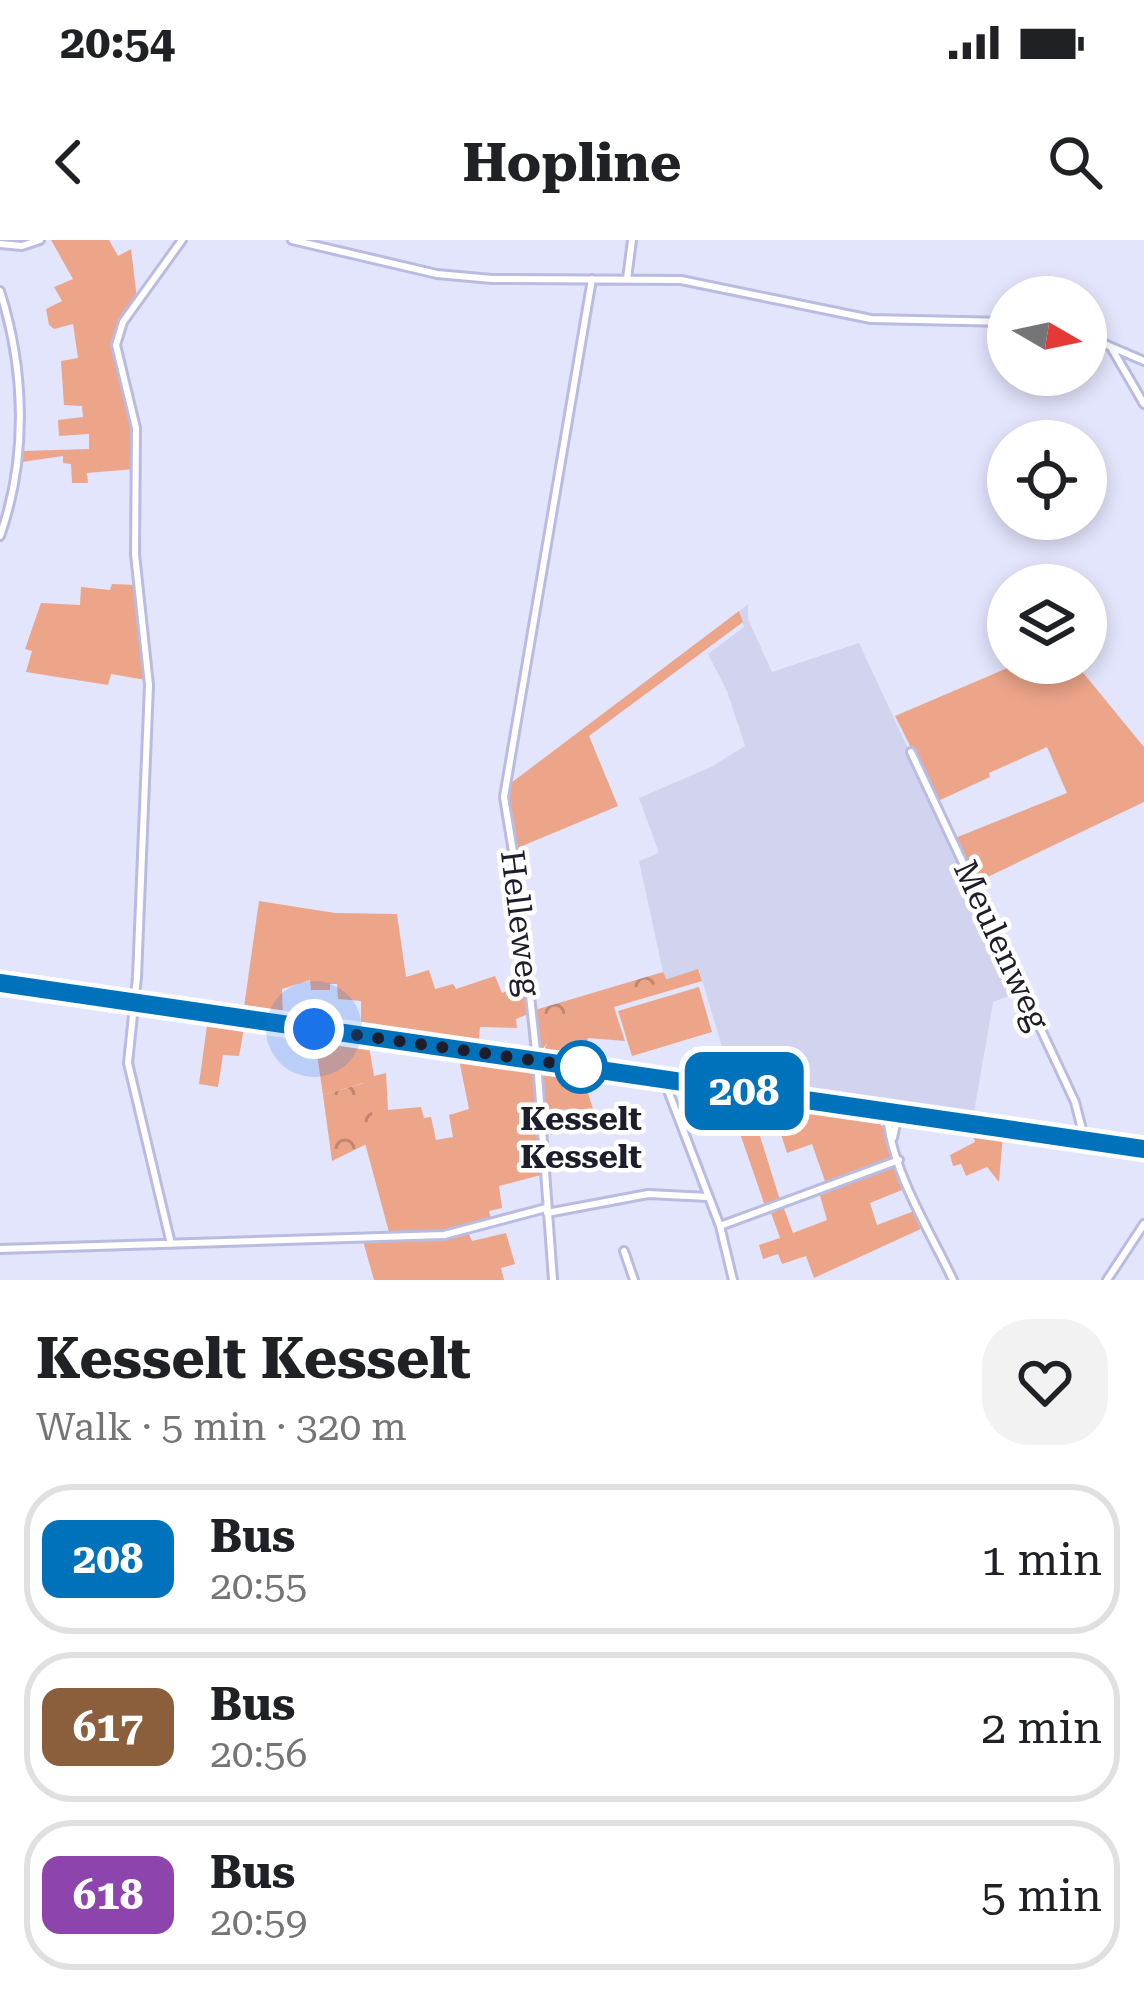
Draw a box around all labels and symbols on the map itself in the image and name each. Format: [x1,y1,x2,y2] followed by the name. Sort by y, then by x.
[987,276,1107,396] north arrow
[493,848,549,998] street label: Helleweg
[946,854,1058,1036] street label: Meulenweg
[284,999,344,1059] your location
[556,1042,606,1092] marker: Kesselt Kesselt
[675,1052,813,1130] line badge: 208
[520,1099,642,1176] place label: Kesselt Kesselt

